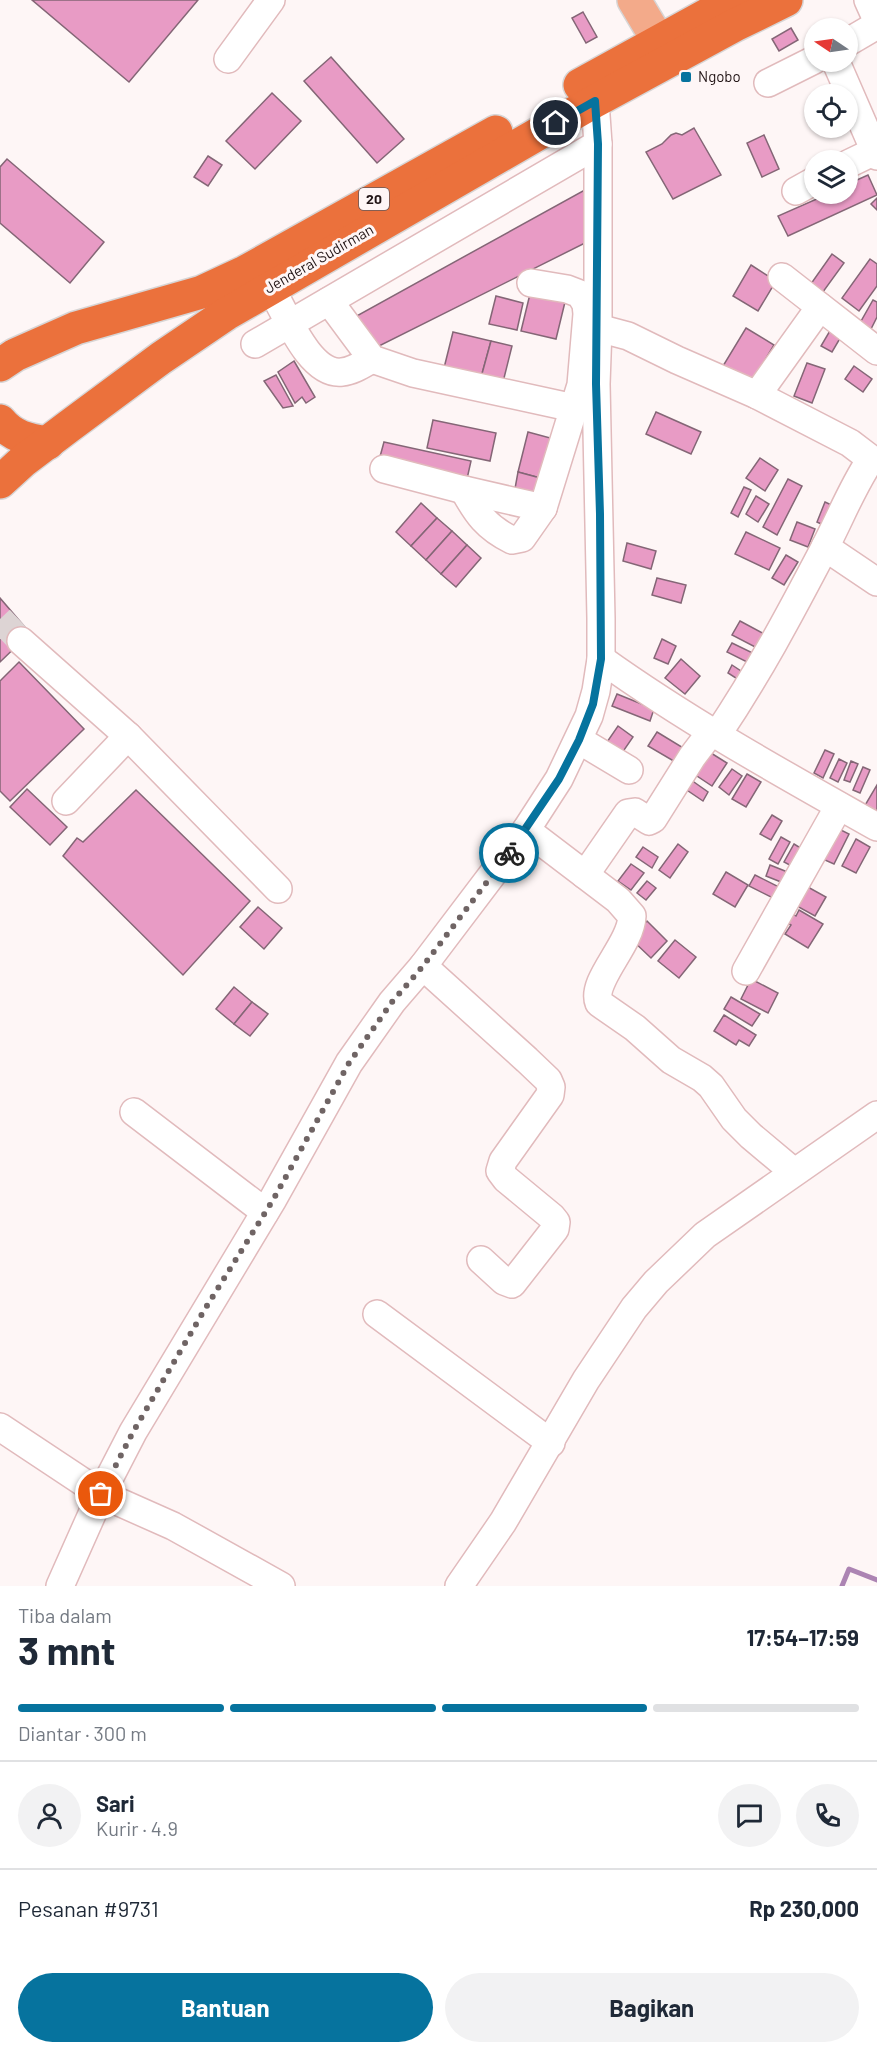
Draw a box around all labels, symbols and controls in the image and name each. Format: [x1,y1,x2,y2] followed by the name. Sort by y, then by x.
[804,18,858,72] north arrow
[804,18,858,204] map controls
[698,67,741,85] place label: Ngobo
[679,70,693,84] marker: Ngobo
[804,84,858,138] button: locate
[530,97,581,148] pin
[539,106,572,139] icon: home
[804,150,858,204] button: layers
[359,188,389,210] road number: 20
[261,220,376,297] street label: Jenderal Sudirman
[479,823,539,883] courier
[493,837,526,870] icon: bike
[75,1468,126,1519] pin
[84,1477,117,1510] icon: bag
[18,1603,112,1627] text: Tiba dalam
[746,1624,859,1650] text: 17:54–17:59
[18,1626,116,1673] text: 3 mnt
[18,1721,147,1745] text: Diantar · 300 m
[18,1784,81,1847] button: person
[718,1784,781,1847] button: chat
[796,1784,859,1847] button: phone
[96,1790,135,1816] text: Sari
[96,1816,178,1840] text: Kurir · 4.9
[18,1895,159,1921] text: Pesanan #9731
[749,1895,859,1921] text: Rp 230,000
[18,1973,433,2042] button: Bantuan
[445,1973,859,2042] button: Bagikan

